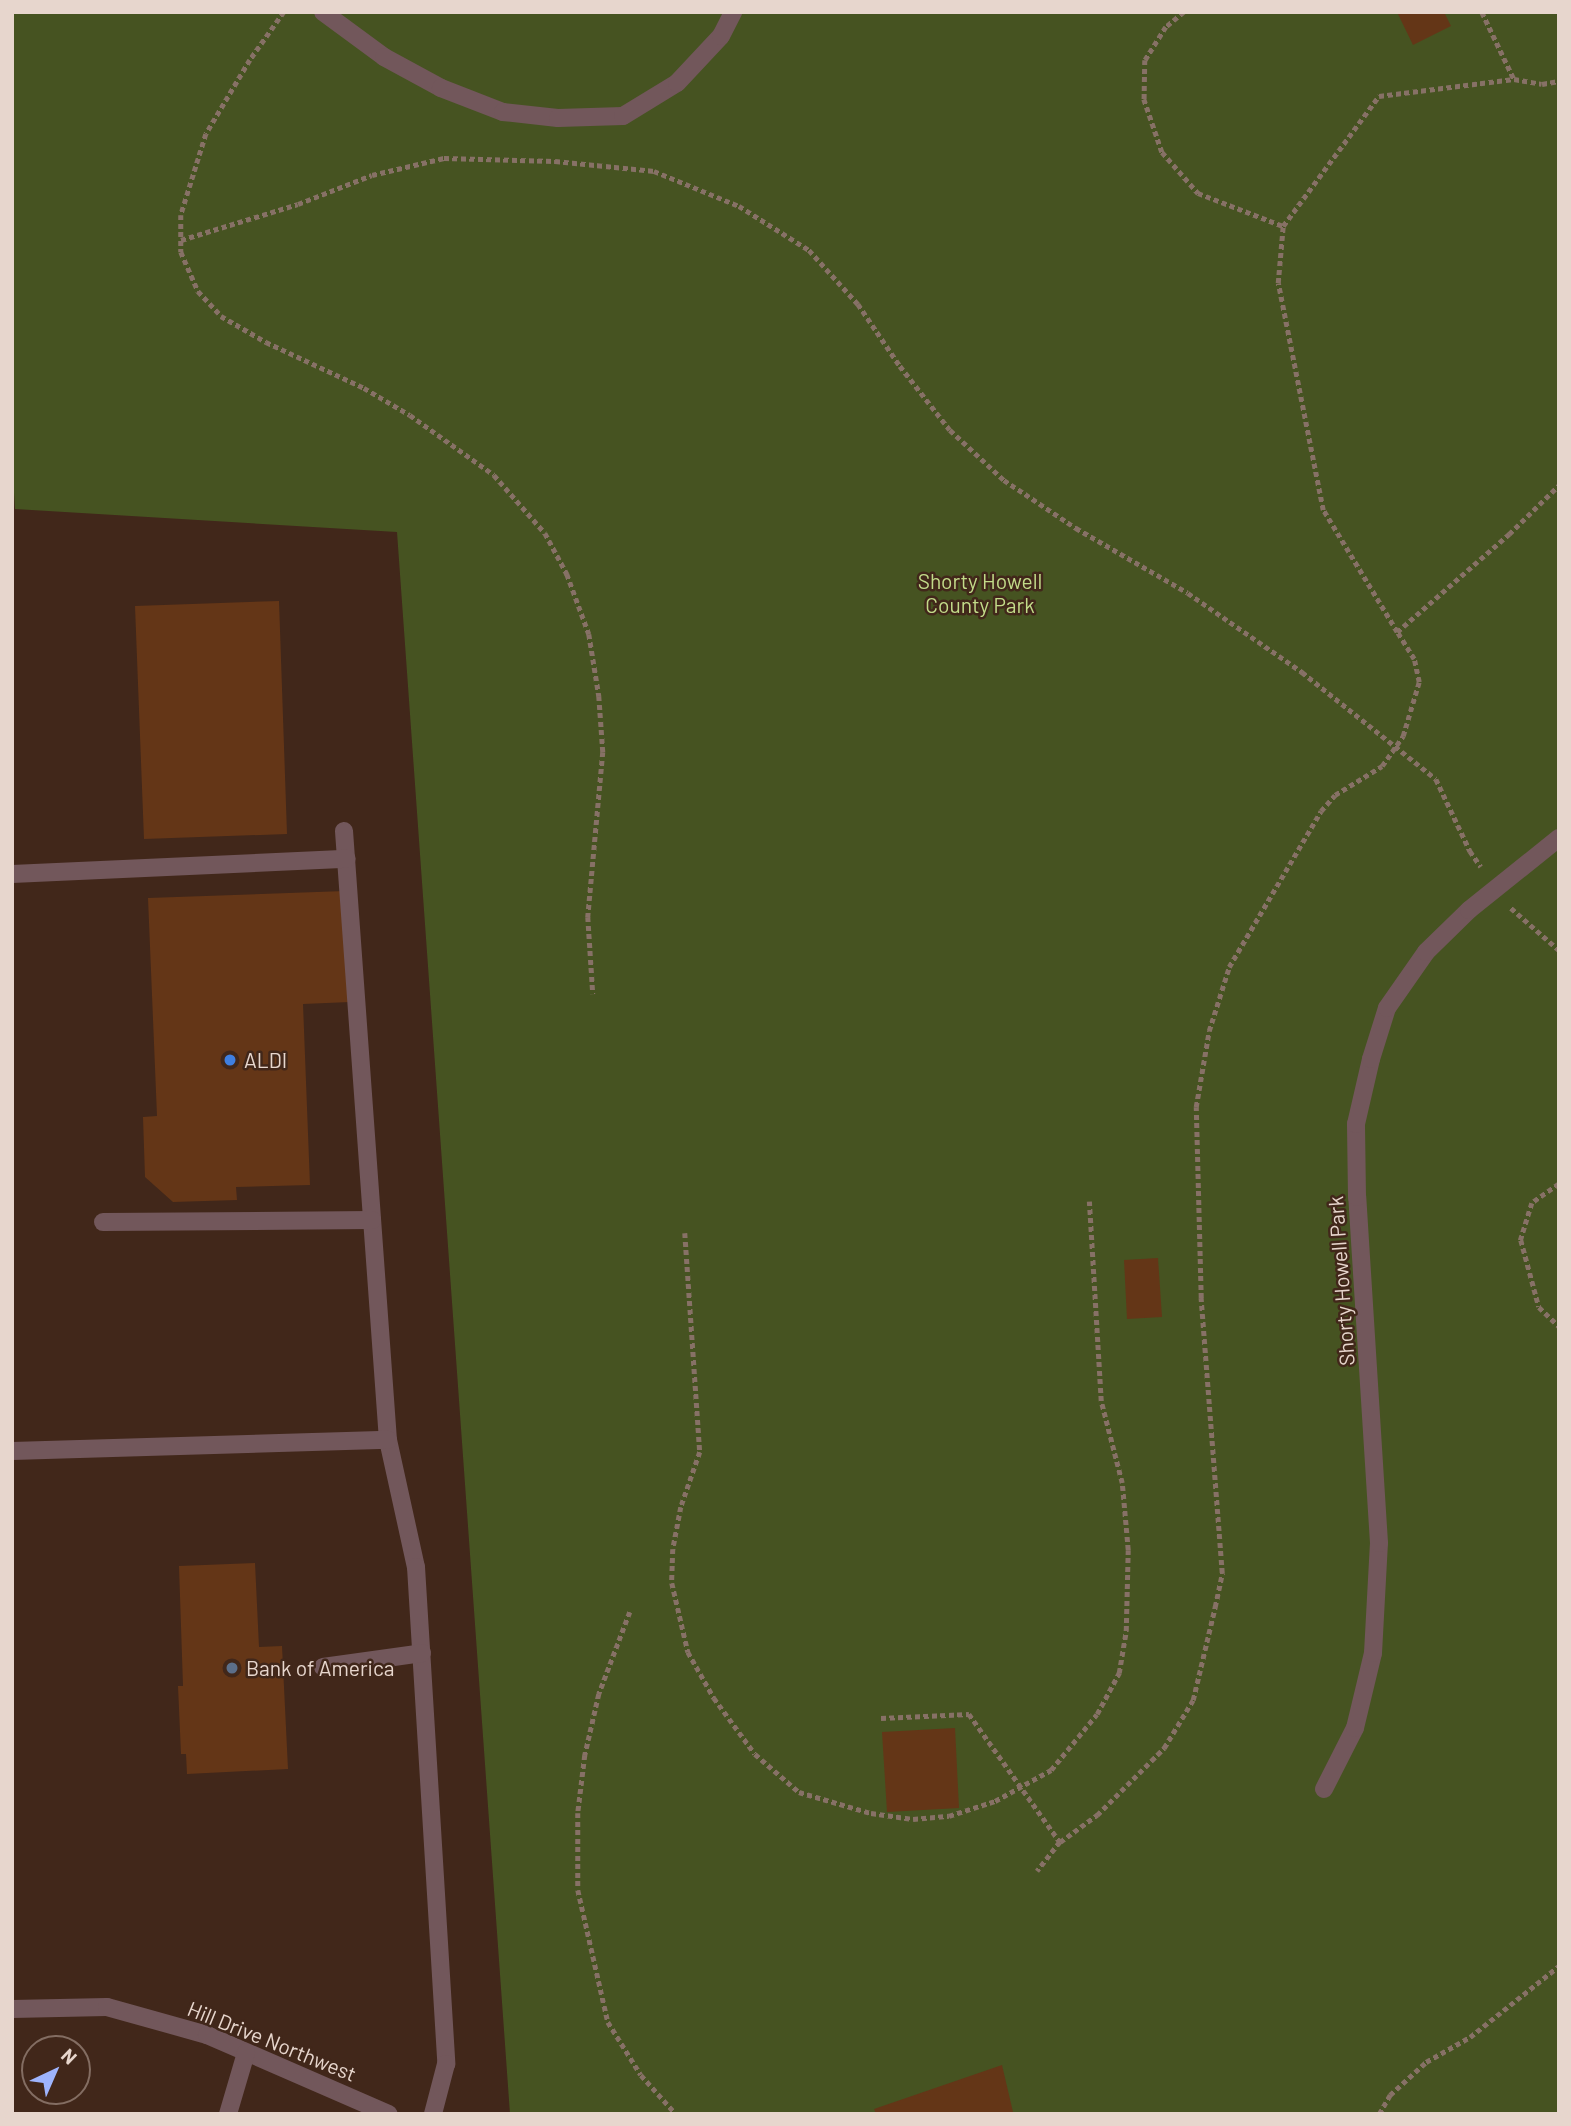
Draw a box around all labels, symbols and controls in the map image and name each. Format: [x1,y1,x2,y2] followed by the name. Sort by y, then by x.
[918,568,1042,618] park label: Shorty Howell County Park
[244,1047,287,1073] place label: ALDI
[222,1052,238,1068] marker: ALDI
[1322,1195,1360,1367] street label: Shorty Howell Park
[246,1655,395,1681] place label: Bank of America
[224,1660,240,1676] marker: Bank of America
[184,1996,360,2086] street label: Hill Drive Northwest
[21,2035,91,2105] north arrow
[57,2043,82,2069] text: N

